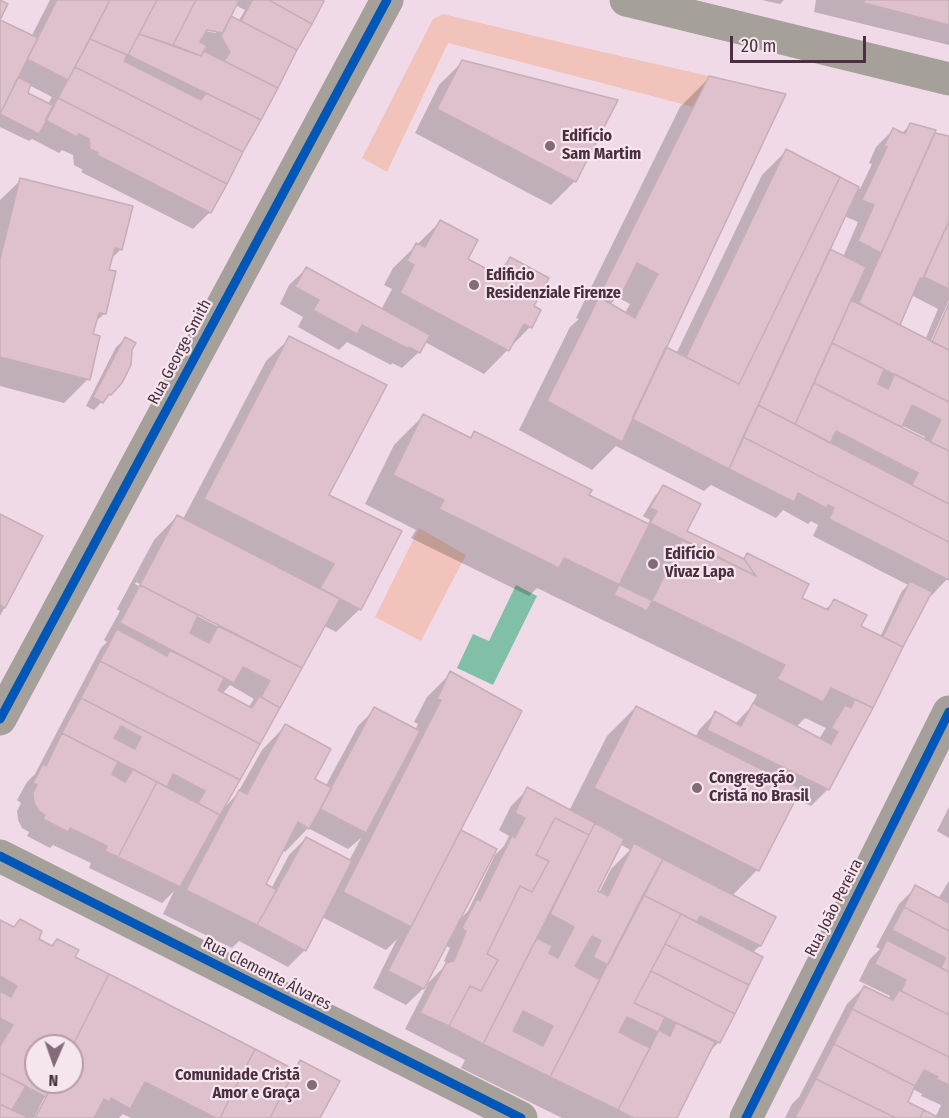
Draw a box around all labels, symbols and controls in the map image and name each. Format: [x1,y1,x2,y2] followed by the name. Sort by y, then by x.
[733,24,870,62] scale bar
[741,35,776,57] text: 20 m
[562,127,641,165] place label: Edifício Sam Martim
[543,139,557,153] marker: Edifício Sam Martim
[486,266,621,304] place label: Edificio Residenziale Firenze
[467,278,481,292] marker: Edificio Residenziale Firenze
[144,296,216,408] street label: Rua George Smith
[665,545,735,583] place label: Edifício Vivaz Lapa
[646,557,660,571] marker: Edifício Vivaz Lapa
[709,769,809,807] place label: Congregação Cristã no Brasil
[690,781,704,795] marker: Congregação Cristã no Brasil
[801,856,867,960] street label: Rua João Pereira
[200,933,334,1015] street label: Rua Clemente Álvares
[24,1034,84,1094] north arrow
[175,1066,300,1104] place label: Comunidade Cristã Amor e Graça
[48,1071,59,1090] text: N
[305,1078,319,1092] marker: Comunidade Cristã Amor e Graça

